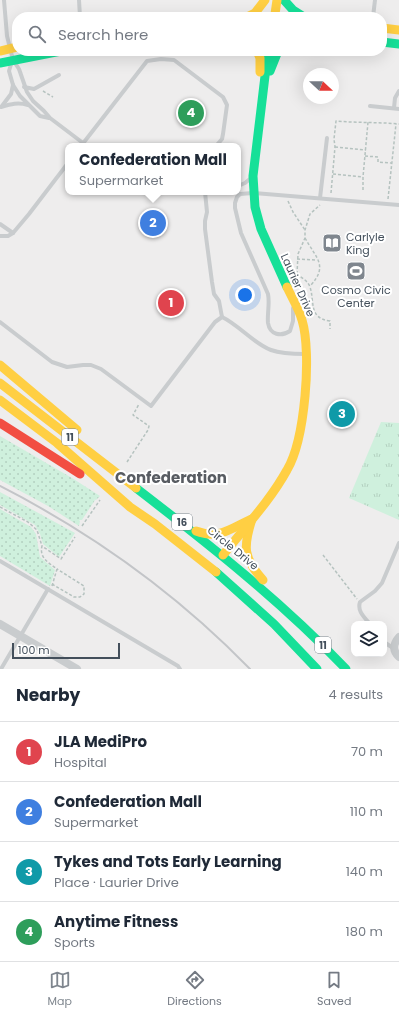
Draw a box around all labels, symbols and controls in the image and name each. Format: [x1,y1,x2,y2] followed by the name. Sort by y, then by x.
[12,12,387,56] search box
[26,23,48,45] icon: search
[58,24,148,45] text: Search here
[303,68,339,104] north arrow
[178,98,204,128] pin: 4
[65,143,241,195] popup
[79,149,227,170] text: Confederation Mall
[79,171,163,190] text: Supermarket
[140,208,166,238] pin: 2
[346,229,385,258] place label: Carlyle King
[321,232,343,254] library icon: Carlyle King
[277,251,319,319] street label: Laurier Drive
[345,260,367,282] sports icon: Cosmo Civic Center
[321,282,391,311] place label: Cosmo Civic Center
[235,285,255,305] your location
[158,288,184,318] pin: 1
[329,399,355,429] pin: 3
[62,429,78,445] road number: 11
[115,467,227,488] district label: Confederation
[172,514,192,530] road number: 16
[204,522,262,574] street label: Circle Drive
[351,621,387,657] map controls
[351,621,387,657] button: layers
[315,637,331,653] road number: 11
[12,641,120,660] scale bar
[18,642,50,658] text: 100 m
[16,683,80,707] text: Nearby
[329,685,383,704] text: 4 results
[54,731,147,752] text: JLA MediPro
[27,742,31,761] text: 1
[351,742,383,761] text: 70 m
[54,753,107,772] text: Hospital
[54,791,202,812] text: Confederation Mall
[25,802,33,821] text: 2
[350,802,383,821] text: 110 m
[54,813,138,832] text: Supermarket
[54,851,282,872] text: Tykes and Tots Early Learning
[25,862,33,881] text: 3
[346,862,383,881] text: 140 m
[54,873,179,892] text: Place · Laurier Drive
[54,911,178,932] text: Anytime Fitness
[25,922,33,941] text: 4
[346,922,383,941] text: 180 m
[54,933,95,952] text: Sports
[48,969,72,1010] tab: Map
[167,969,222,1010] tab: Directions
[317,969,351,1010] tab: Saved

